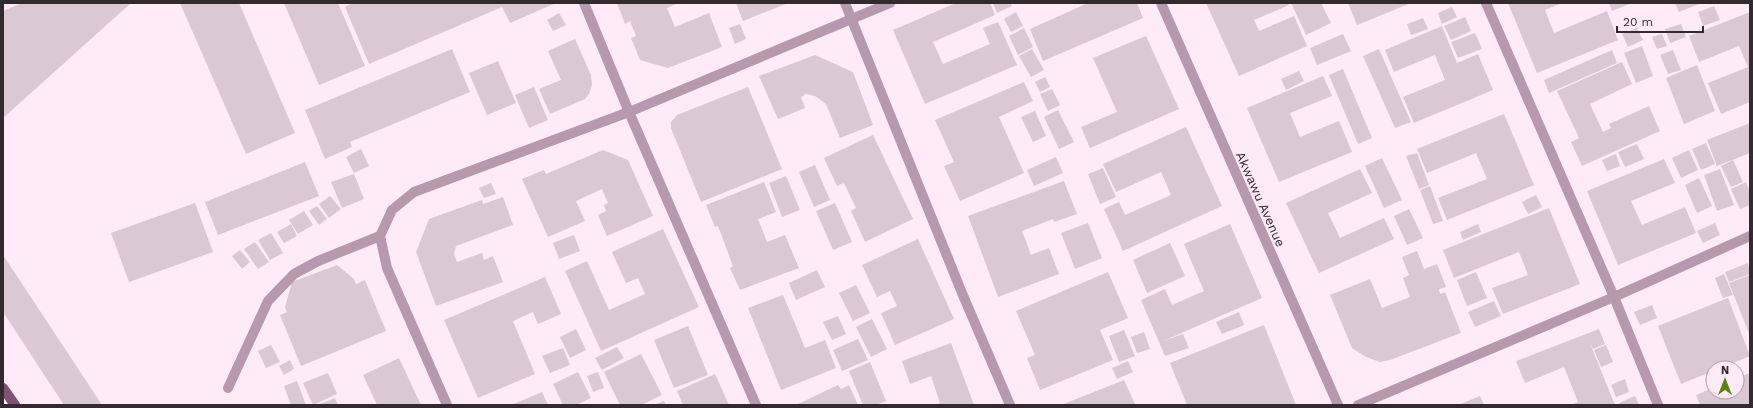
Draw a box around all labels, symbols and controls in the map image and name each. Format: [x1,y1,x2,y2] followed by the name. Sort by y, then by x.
[1617,8,1703,34] scale bar
[1623,15,1653,29] text: 20 m
[1233,149,1288,249] street label: Akwawu Avenue
[1705,360,1745,400] north arrow
[1721,364,1729,377] text: N

